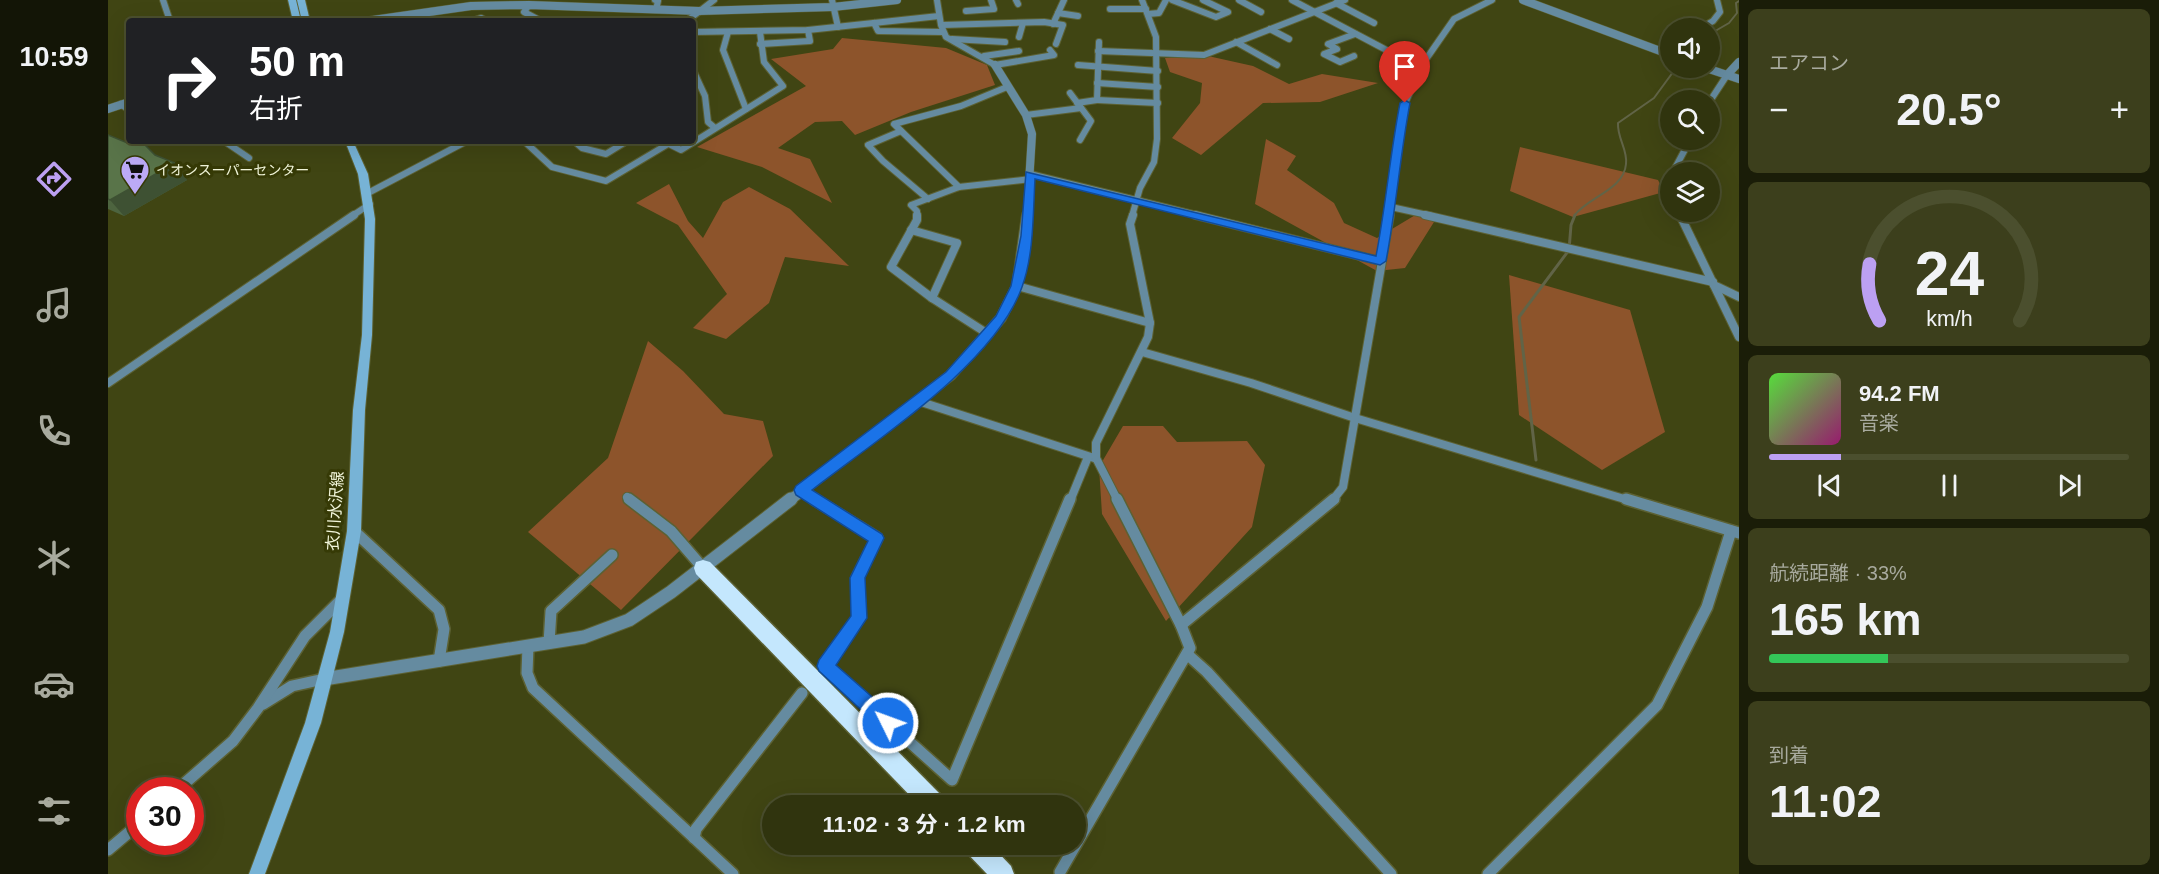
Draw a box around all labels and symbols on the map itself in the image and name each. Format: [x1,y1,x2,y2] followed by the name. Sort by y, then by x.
[1379,41,1430,103] pin
[119,154,151,196] supermarket icon: イオンスーパーセンター
[156,162,310,178] place label: イオンスーパーセンター
[324,470,346,552] street label: 衣川水沢線
[856,691,920,755] position arrow
[126,777,204,855] speed limit sign: 30

